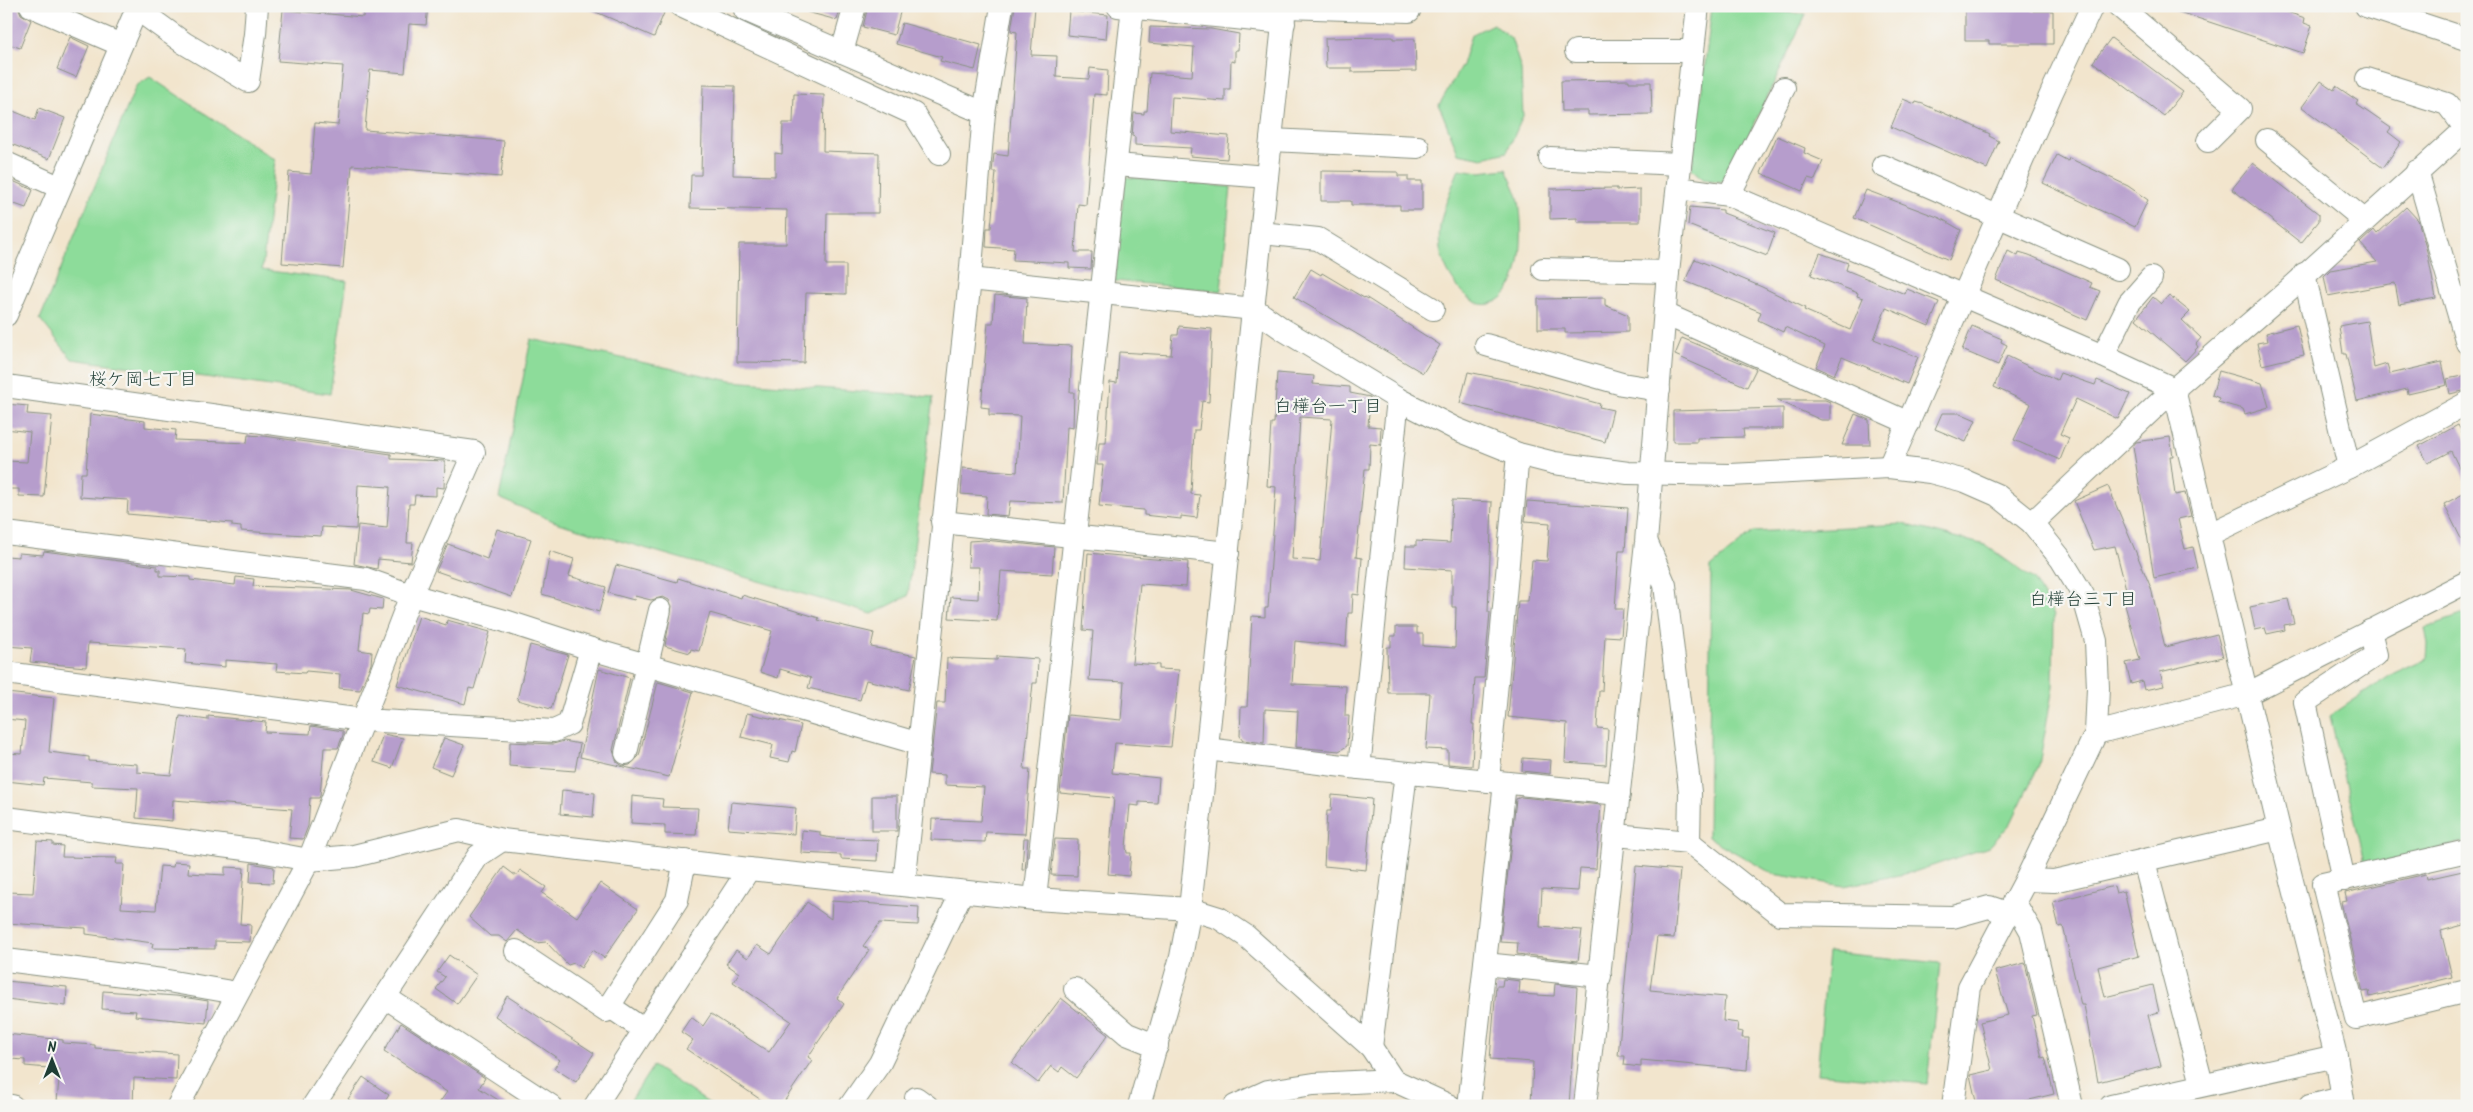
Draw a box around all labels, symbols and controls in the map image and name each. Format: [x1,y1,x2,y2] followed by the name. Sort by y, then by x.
[89,366,197,395] district label: 桜ケ岡七丁目
[1274,393,1382,422] district label: 白樺台一丁目
[2029,586,2137,615] district label: 白樺台三丁目
[28,1034,78,1084] north arrow
[48,1037,57,1059] text: N

